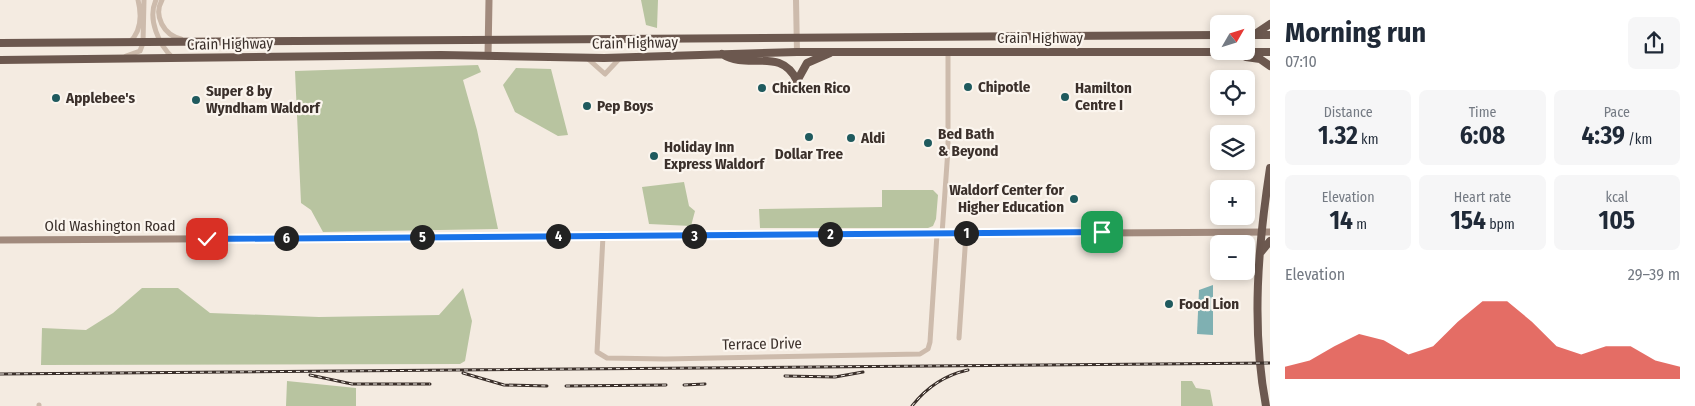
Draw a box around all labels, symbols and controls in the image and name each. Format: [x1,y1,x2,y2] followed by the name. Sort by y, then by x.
[1210,15,1255,60] north arrow
[1210,15,1255,280] map controls
[1285,16,1426,49] text: Morning run
[1628,17,1680,69] button: share
[997,29,1083,47] street label: Crain Highway
[592,33,678,53] street label: Crain Highway
[187,34,273,54] street label: Crain Highway
[1285,52,1317,71] text: 07:10
[1210,70,1255,115] button: locate
[978,78,1031,96] place label: Chipotle
[772,79,851,97] place label: Chicken Rico
[1075,79,1132,114] place label: Hamilton Centre I
[962,81,974,93] marker: Chipotle
[206,82,321,117] place label: Super 8 by Wyndham Waldorf
[756,82,768,94] marker: Chicken Rico
[65,89,135,107] place label: Applebee's
[1059,91,1071,103] marker: Hamilton Centre I
[50,92,62,104] marker: Applebee's
[190,94,202,106] marker: Super 8 by Wyndham Waldorf
[597,97,654,115] place label: Pep Boys
[581,100,593,112] marker: Pep Boys
[1324,104,1373,121] text: Distance
[1469,104,1496,121] text: Time
[1604,104,1630,121] text: Pace
[1318,121,1358,151] text: 1.32
[1460,121,1505,151] text: 6:08
[1582,121,1625,151] text: 4:39
[938,125,998,160] place label: Bed Bath & Beyond
[1210,125,1255,170] button: layers
[860,129,885,147] place label: Aldi
[803,131,815,143] marker: Dollar Tree
[1358,131,1378,148] text: km
[1625,131,1652,148] text: /km
[845,132,857,144] marker: Aldi
[922,137,934,149] marker: Bed Bath & Beyond
[664,138,765,173] place label: Holiday Inn Express Waldorf
[775,145,844,163] place label: Dollar Tree
[648,150,660,162] marker: Holiday Inn Express Waldorf
[1210,180,1255,225] button: +
[949,181,1064,216] place label: Waldorf Center for Higher Education
[1322,189,1375,206] text: Elevation
[1454,189,1511,206] text: Heart rate
[1605,189,1628,206] text: kcal
[1068,193,1080,205] marker: Waldorf Center for Higher Education
[1329,206,1353,236] text: 14
[1450,206,1486,236] text: 154
[1599,206,1635,236] text: 105
[1081,211,1123,253] pin
[1353,216,1367,233] text: m
[1486,216,1515,233] text: bpm
[44,217,176,235] street label: Old Washington Road
[186,218,228,260] pin
[1088,218,1116,246] icon: arrive
[954,220,978,246] pin: 1
[818,222,842,246] pin: 2
[410,224,434,250] pin: 5
[546,224,570,248] pin: 4
[682,224,706,248] pin: 3
[193,225,221,253] icon: check
[964,225,969,242] text: 1
[274,226,298,250] pin: 6
[827,226,834,243] text: 2
[555,228,562,245] text: 4
[691,228,698,245] text: 3
[419,229,426,246] text: 5
[283,230,290,247] text: 6
[1210,235,1255,280] button: −
[1285,265,1345,284] text: Elevation
[1628,265,1680,284] text: 29–39 m
[1179,295,1239,313] place label: Food Lion
[1163,298,1175,310] marker: Food Lion
[722,334,802,354] street label: Terrace Drive

